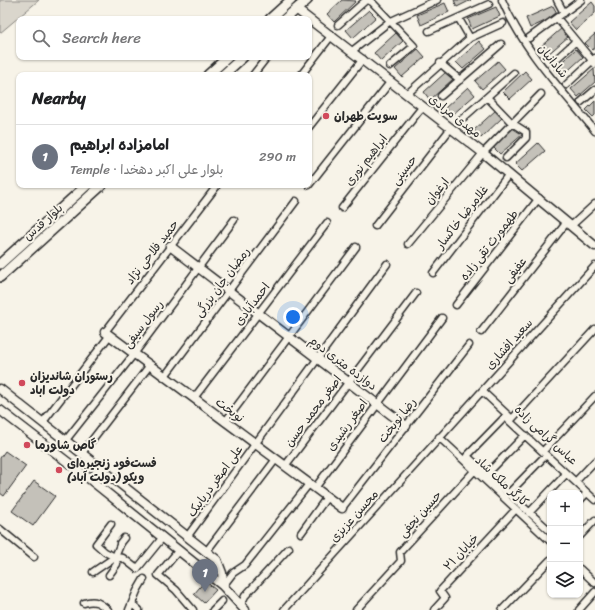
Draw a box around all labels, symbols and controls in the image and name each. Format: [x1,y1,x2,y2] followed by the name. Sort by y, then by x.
[16,16,312,60] search box
[62,25,141,51] text: Search here
[30,27,52,49] icon: search
[532,39,574,83] street label: شادانیان
[32,83,86,113] text: Nearby
[424,88,486,144] street label: مهدی مرادی
[334,105,398,127] place label: سويت طهران
[321,111,331,121] marker: سويت طهران
[339,129,393,191] street label: ابراهیم نوری
[70,132,169,158] text: امامزاده ابراهیم
[42,145,48,168] text: 1
[259,145,296,168] text: 290 m
[385,150,423,190] street label: حسینی
[70,158,224,181] text: Temple · بلوار علی اکبر دهخدا
[419,172,455,210] street label: ارغوان
[429,180,494,255] street label: غلامرضا خاکسار
[18,198,68,246] street label: بلوار قدس
[454,204,524,286] street label: طهمورث تقی زاده
[119,215,185,289] street label: حمید فلاحی نژاد
[188,242,256,322] street label: رمضان جان بزرگی
[497,252,533,288] street label: عفیفی
[228,277,276,330] street label: احمدآبادی
[117,295,169,353] street label: رسول سیفی
[283,307,303,327] your location
[480,313,538,375] street label: سعید افشاری
[304,330,382,396] street label: دوازده متری دوم
[30,365,113,401] place label: رستوران شاندیزان دولت اباد
[278,370,348,452] street label: اصغر محمد حسن
[17,378,27,388] marker: رستوران شاندیزان دولت اباد
[211,392,249,428] street label: نوبخت
[372,392,422,448] street label: رضا نوبخت
[320,394,374,456] street label: اصغر رشیدی
[509,399,583,471] street label: عباس گرامی زاده
[35,434,97,456] place label: گاص شاورما
[22,440,32,450] marker: گاص شاورما
[181,440,249,522] street label: علی اصغر دریابیک
[470,450,534,512] street label: کارگر ملک شاد
[67,452,157,488] place label: فست‌فود زنجیره‌ای ویکو (دولت آباد)
[54,465,64,475] marker: فست‌فود زنجیره‌ای ویکو (دولت آباد)
[324,484,384,548] street label: محسن عزیزی
[393,485,447,543] street label: حسین نجفی
[547,490,583,598] map controls
[547,490,583,526] button: +
[547,526,583,562] button: −
[438,528,484,576] street label: خیابان ۲۱
[192,559,218,592] pin: 1
[547,562,583,598] button: layers

